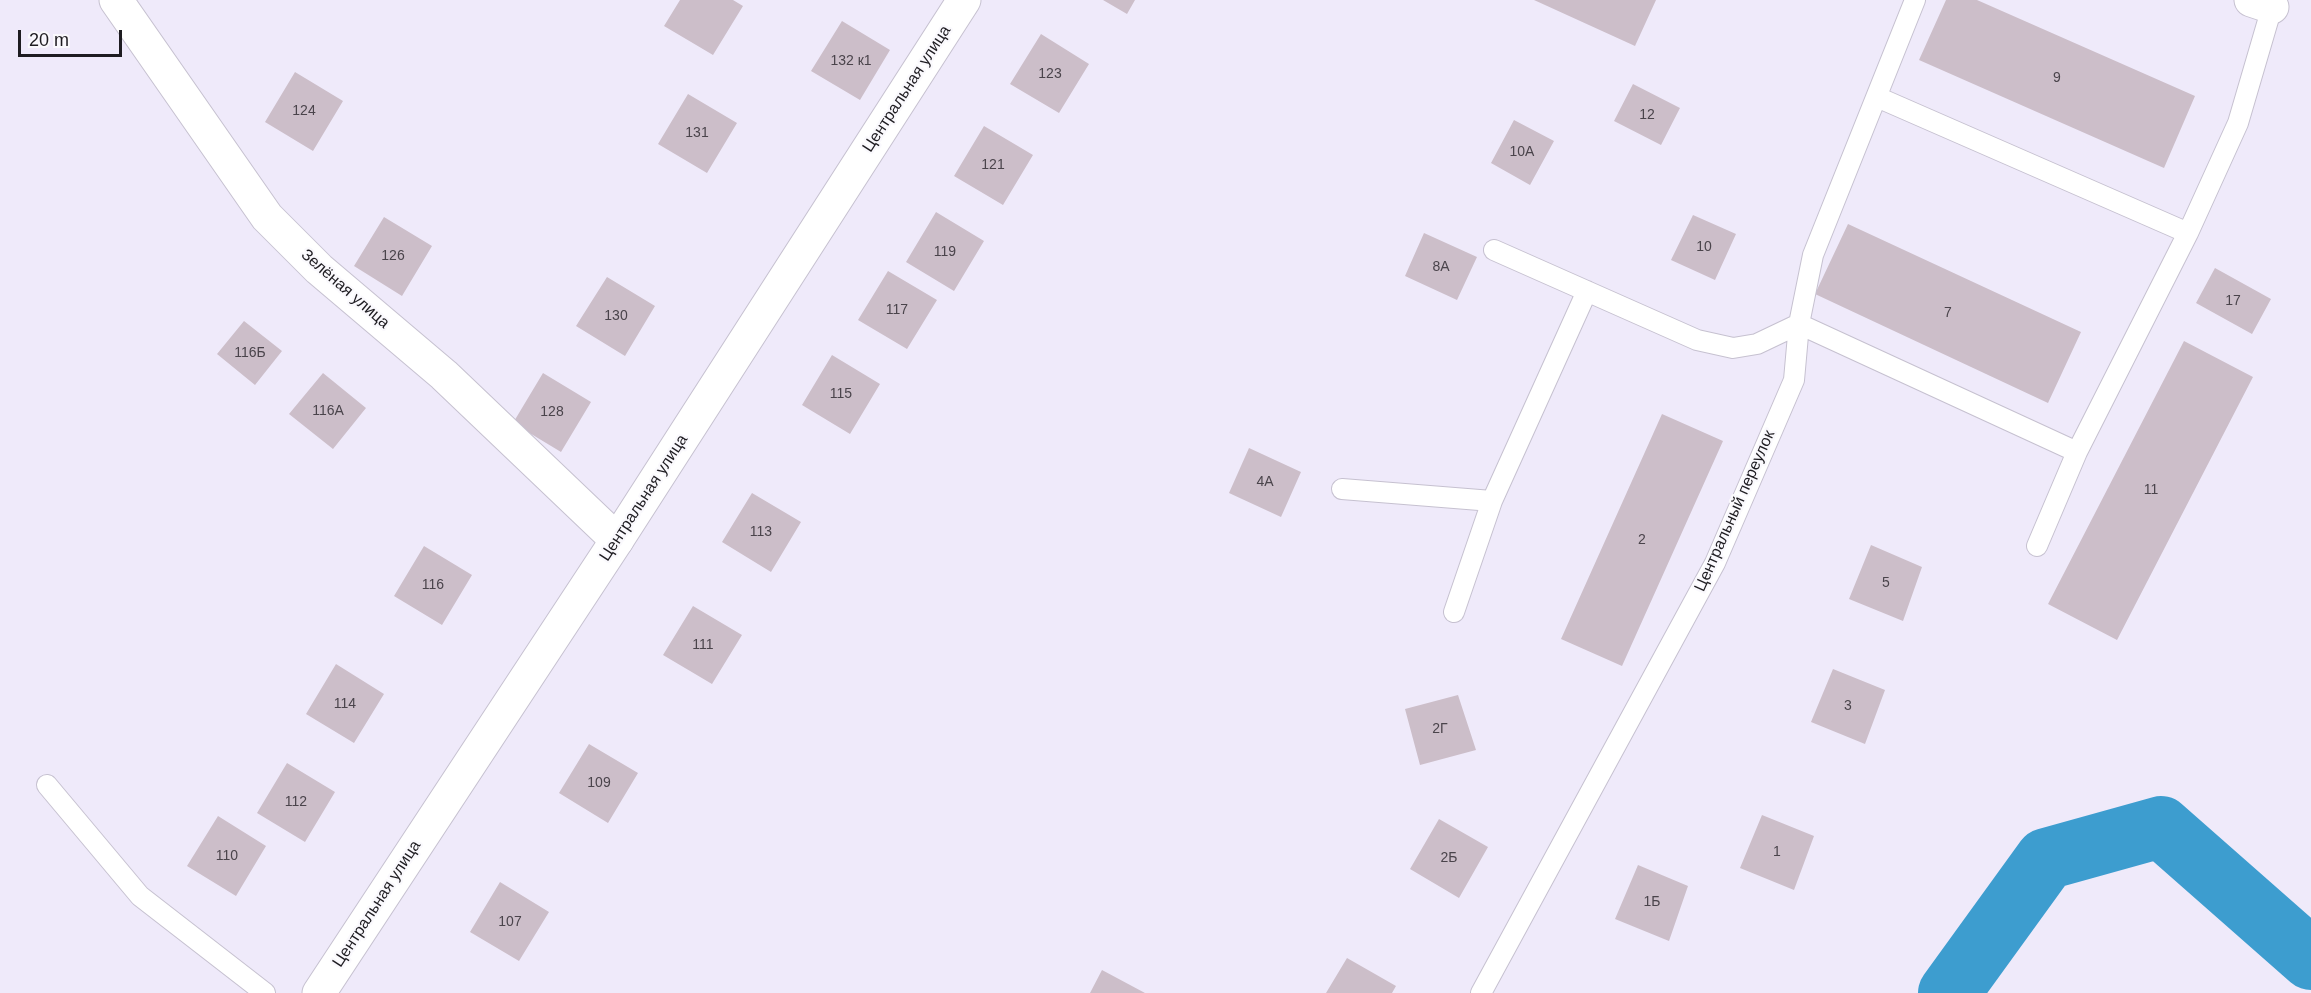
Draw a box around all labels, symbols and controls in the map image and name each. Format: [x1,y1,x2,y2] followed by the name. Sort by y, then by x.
[21,18,124,56] scale bar
[859,22,955,156] street label: Центральная улица
[29,30,69,50] text: 20 m
[830,53,872,69] house number: 132 к1
[1038,66,1062,82] house number: 123
[2053,70,2061,86] house number: 9
[292,103,316,119] house number: 124
[1639,107,1655,123] house number: 12
[685,125,709,141] house number: 131
[1510,144,1534,160] house number: 10А
[981,157,1005,173] house number: 121
[1696,239,1712,255] house number: 10
[934,244,956,260] house number: 119
[297,245,393,333] street label: Зелёная улица
[381,248,405,264] house number: 126
[1432,259,1450,275] house number: 8А
[2225,293,2241,309] house number: 17
[886,302,908,318] house number: 117
[1944,305,1952,321] house number: 7
[604,308,628,324] house number: 130
[234,345,266,361] house number: 116Б
[830,386,852,402] house number: 115
[312,403,344,419] house number: 116А
[540,404,564,420] house number: 128
[1691,427,1779,595] street label: Центральный переулок
[596,431,692,565] street label: Центральная улица
[1256,474,1274,490] house number: 4А
[2144,482,2158,498] house number: 11
[750,524,772,540] house number: 113
[1638,532,1646,548] house number: 2
[1882,575,1890,591] house number: 5
[422,577,444,593] house number: 116
[692,637,714,653] house number: 111
[334,696,356,712] house number: 114
[1844,698,1852,714] house number: 3
[1432,721,1448,737] house number: 2Г
[587,775,611,791] house number: 109
[285,794,307,810] house number: 112
[329,837,425,971] street label: Центральная улица
[1773,844,1781,860] house number: 1
[216,848,238,864] house number: 110
[1441,850,1457,866] house number: 2Б
[1644,894,1660,910] house number: 1Б
[498,914,522,930] house number: 107

